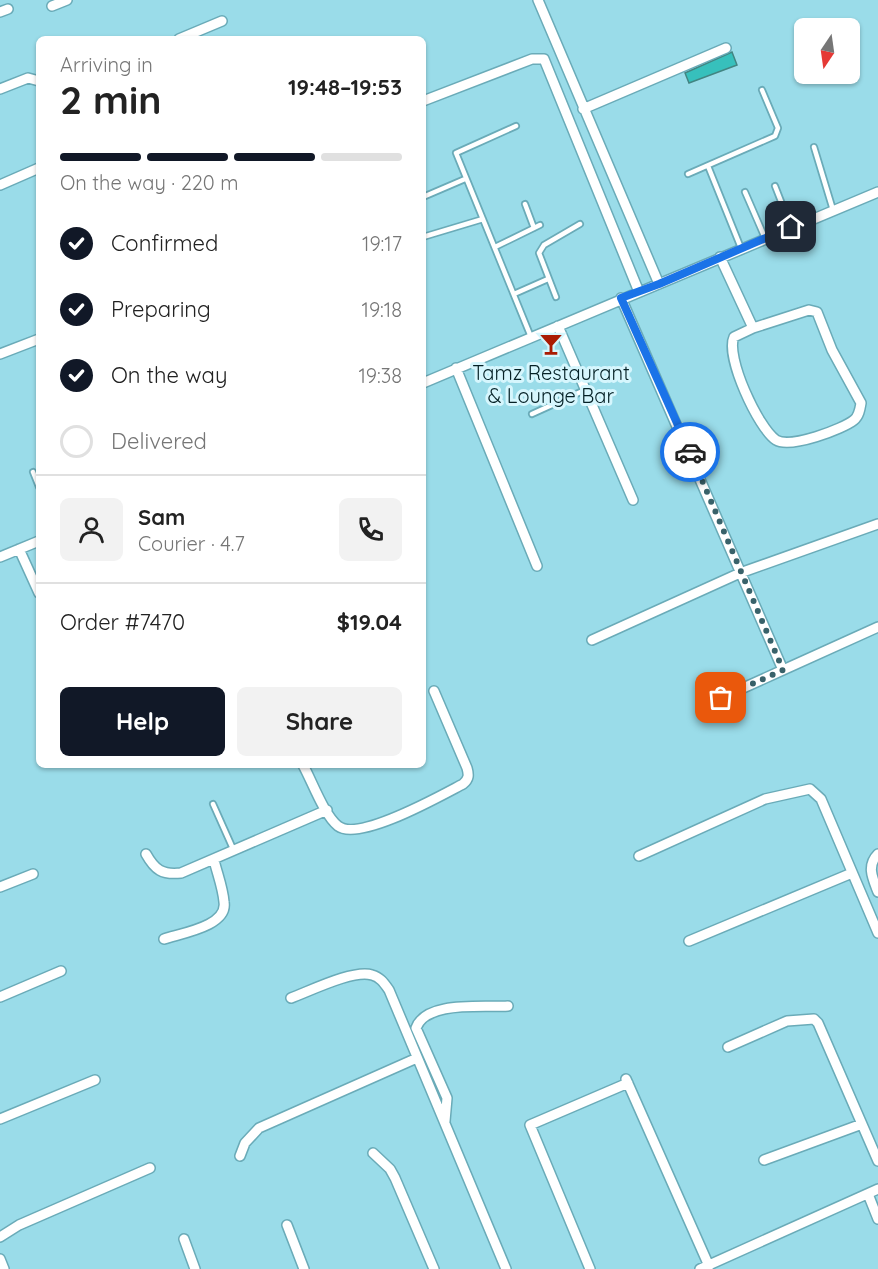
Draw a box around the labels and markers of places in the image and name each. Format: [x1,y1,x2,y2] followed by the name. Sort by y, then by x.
[765,201,816,252] pin
[538,331,564,357] bar icon: Tamz Restaurant & Lounge Bar
[472,360,630,408] place label: Tamz Restaurant & Lounge Bar
[695,672,746,723] pin

